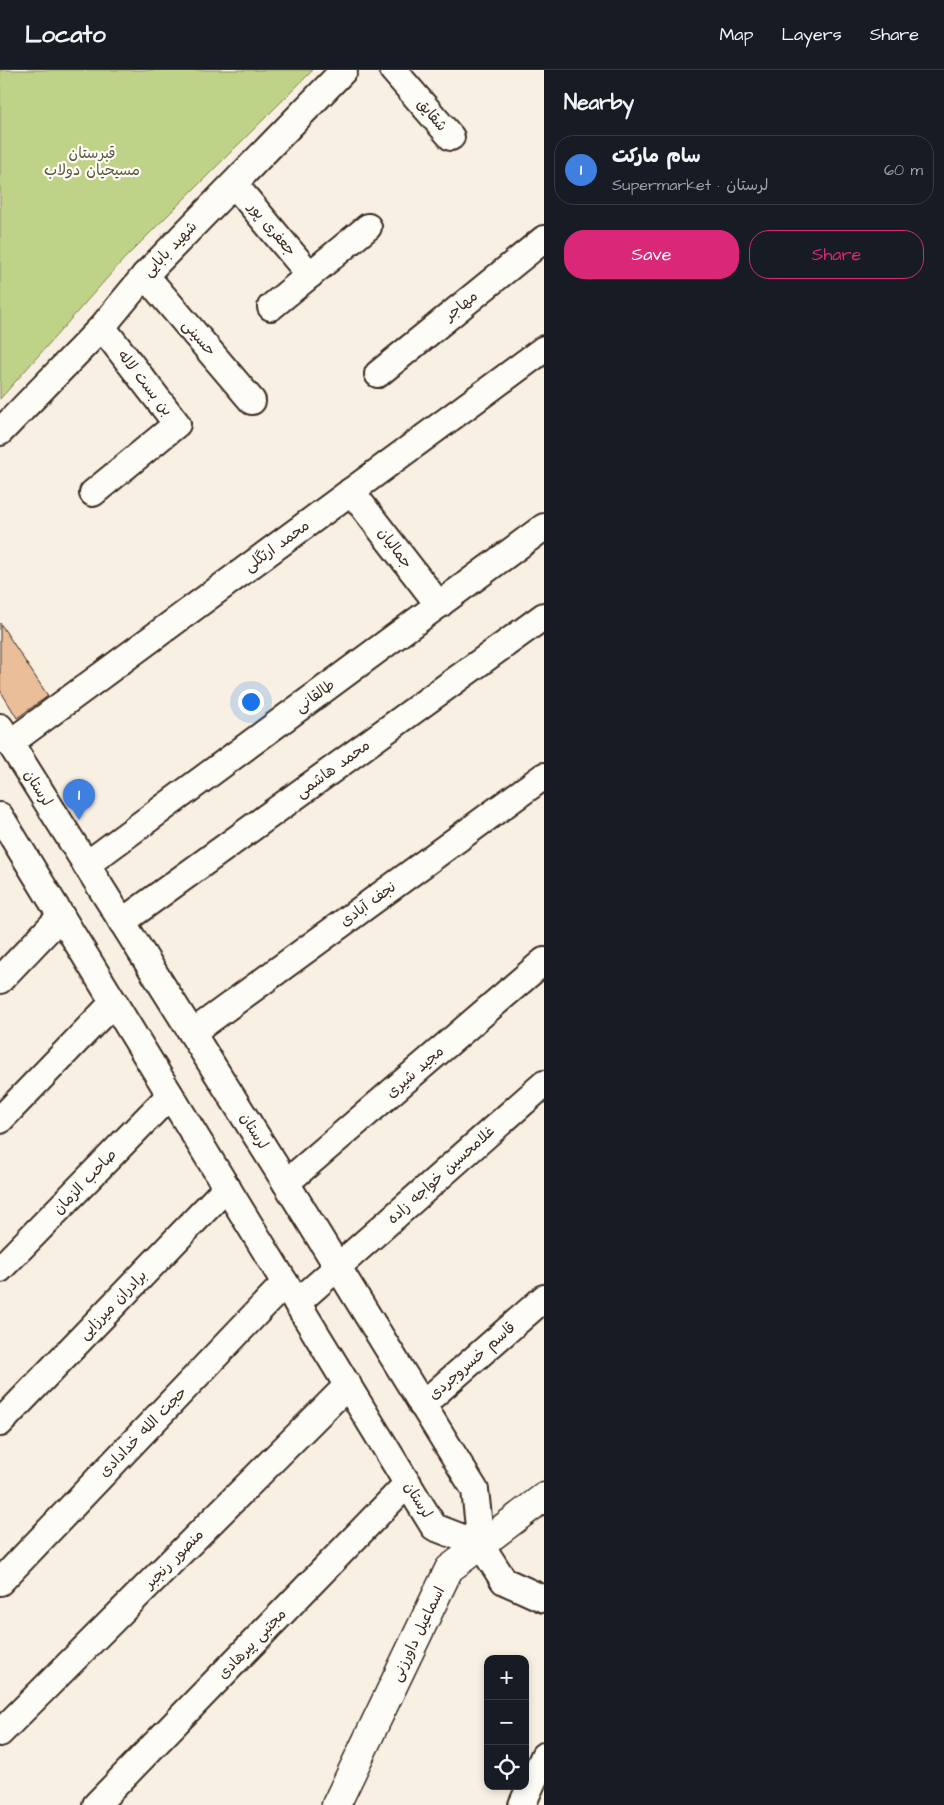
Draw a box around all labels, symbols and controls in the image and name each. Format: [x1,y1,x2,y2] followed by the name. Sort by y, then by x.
[25,18,106,52] text: Locato
[719,22,753,47] text: Map
[781,22,842,47] text: Layers
[870,22,919,47] text: Share
[564,88,634,117] text: Nearby
[412,94,452,136] street label: شقایق
[44,143,140,181] park label: قبرستان مسیحیان دولاب
[612,143,701,170] text: سام مارکت
[580,159,582,181] text: 1
[884,159,923,181] text: 60 m
[612,174,768,196] text: Supermarket · لرستان
[243,197,301,260] street label: جعفری پور
[138,216,202,282] street label: شهید بابایی
[564,230,739,279] button: Save
[749,230,924,279] button: Share
[439,286,482,327] street label: مهاجر
[177,315,221,361] street label: حسینی
[113,346,177,420] street label: بن بست لاله
[240,515,314,577] street label: محمد ارتگلی
[373,523,417,573] street label: جمالیان
[291,674,339,718] street label: طالقانی
[238,689,264,715] your location
[292,735,374,803] street label: محمد هاشمی
[19,766,57,810] street label: لرستان
[63,779,95,820] pin: 1
[336,876,400,932] street label: نجف آبادی
[382,1041,448,1103] street label: مجید شیری
[235,1109,273,1153] street label: لرستان
[383,1121,499,1229] street label: غلامحسین خواجه زاده
[48,1145,122,1219] street label: صاحب الزمان
[74,1265,152,1345] street label: برادران میرزایی
[424,1317,521,1405] street label: قاسم خسروجردی
[94,1382,192,1482] street label: حجت الله خدادادی
[399,1478,437,1522] street label: لرستان
[138,1525,208,1595] street label: منصور رنجبر
[386,1583,450,1685] street label: اسماعیل داورزنی
[213,1604,291,1684] street label: مجتبی پیرهادی
[484,1655,529,1790] map controls
[484,1655,529,1700] button: +
[484,1700,529,1745] button: −
[484,1745,529,1790] button: locate

